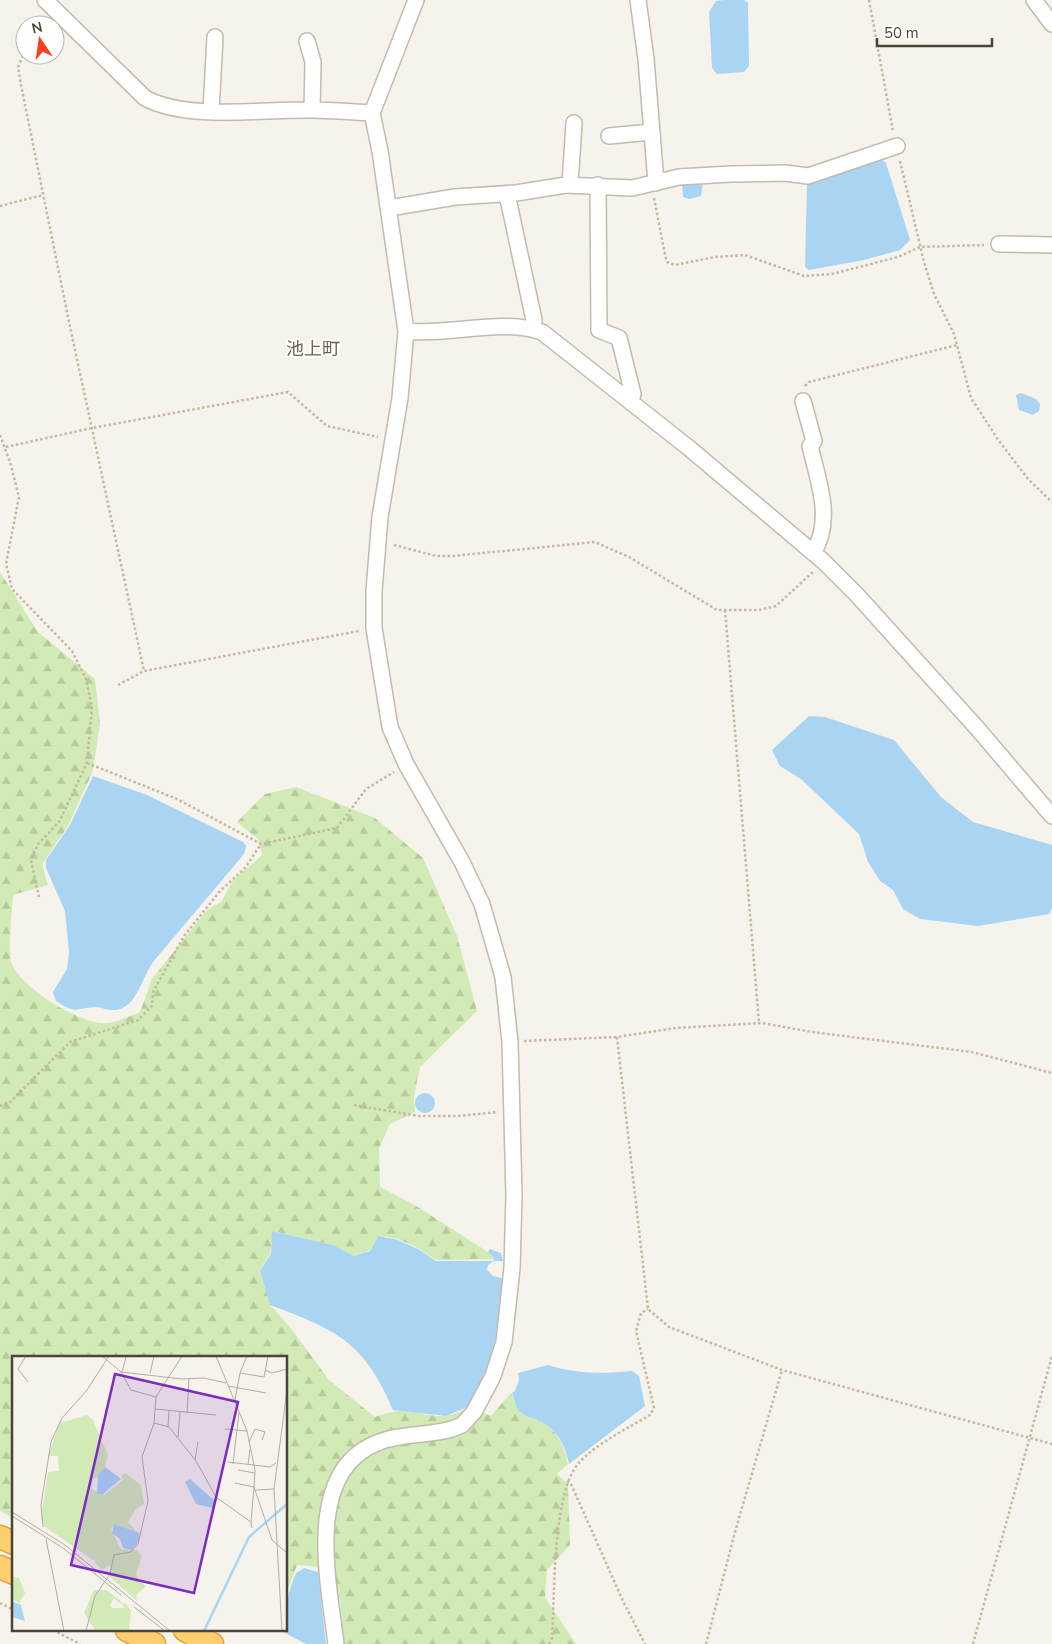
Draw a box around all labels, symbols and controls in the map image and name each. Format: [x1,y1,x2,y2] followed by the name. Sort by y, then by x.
[15,15,65,65] north arrow
[877,15,992,47] scale bar
[30,17,44,38] text: N
[884,23,919,43] text: 50 m
[286,337,340,361] district label: 池上町
[12,1356,288,1632] inset map

